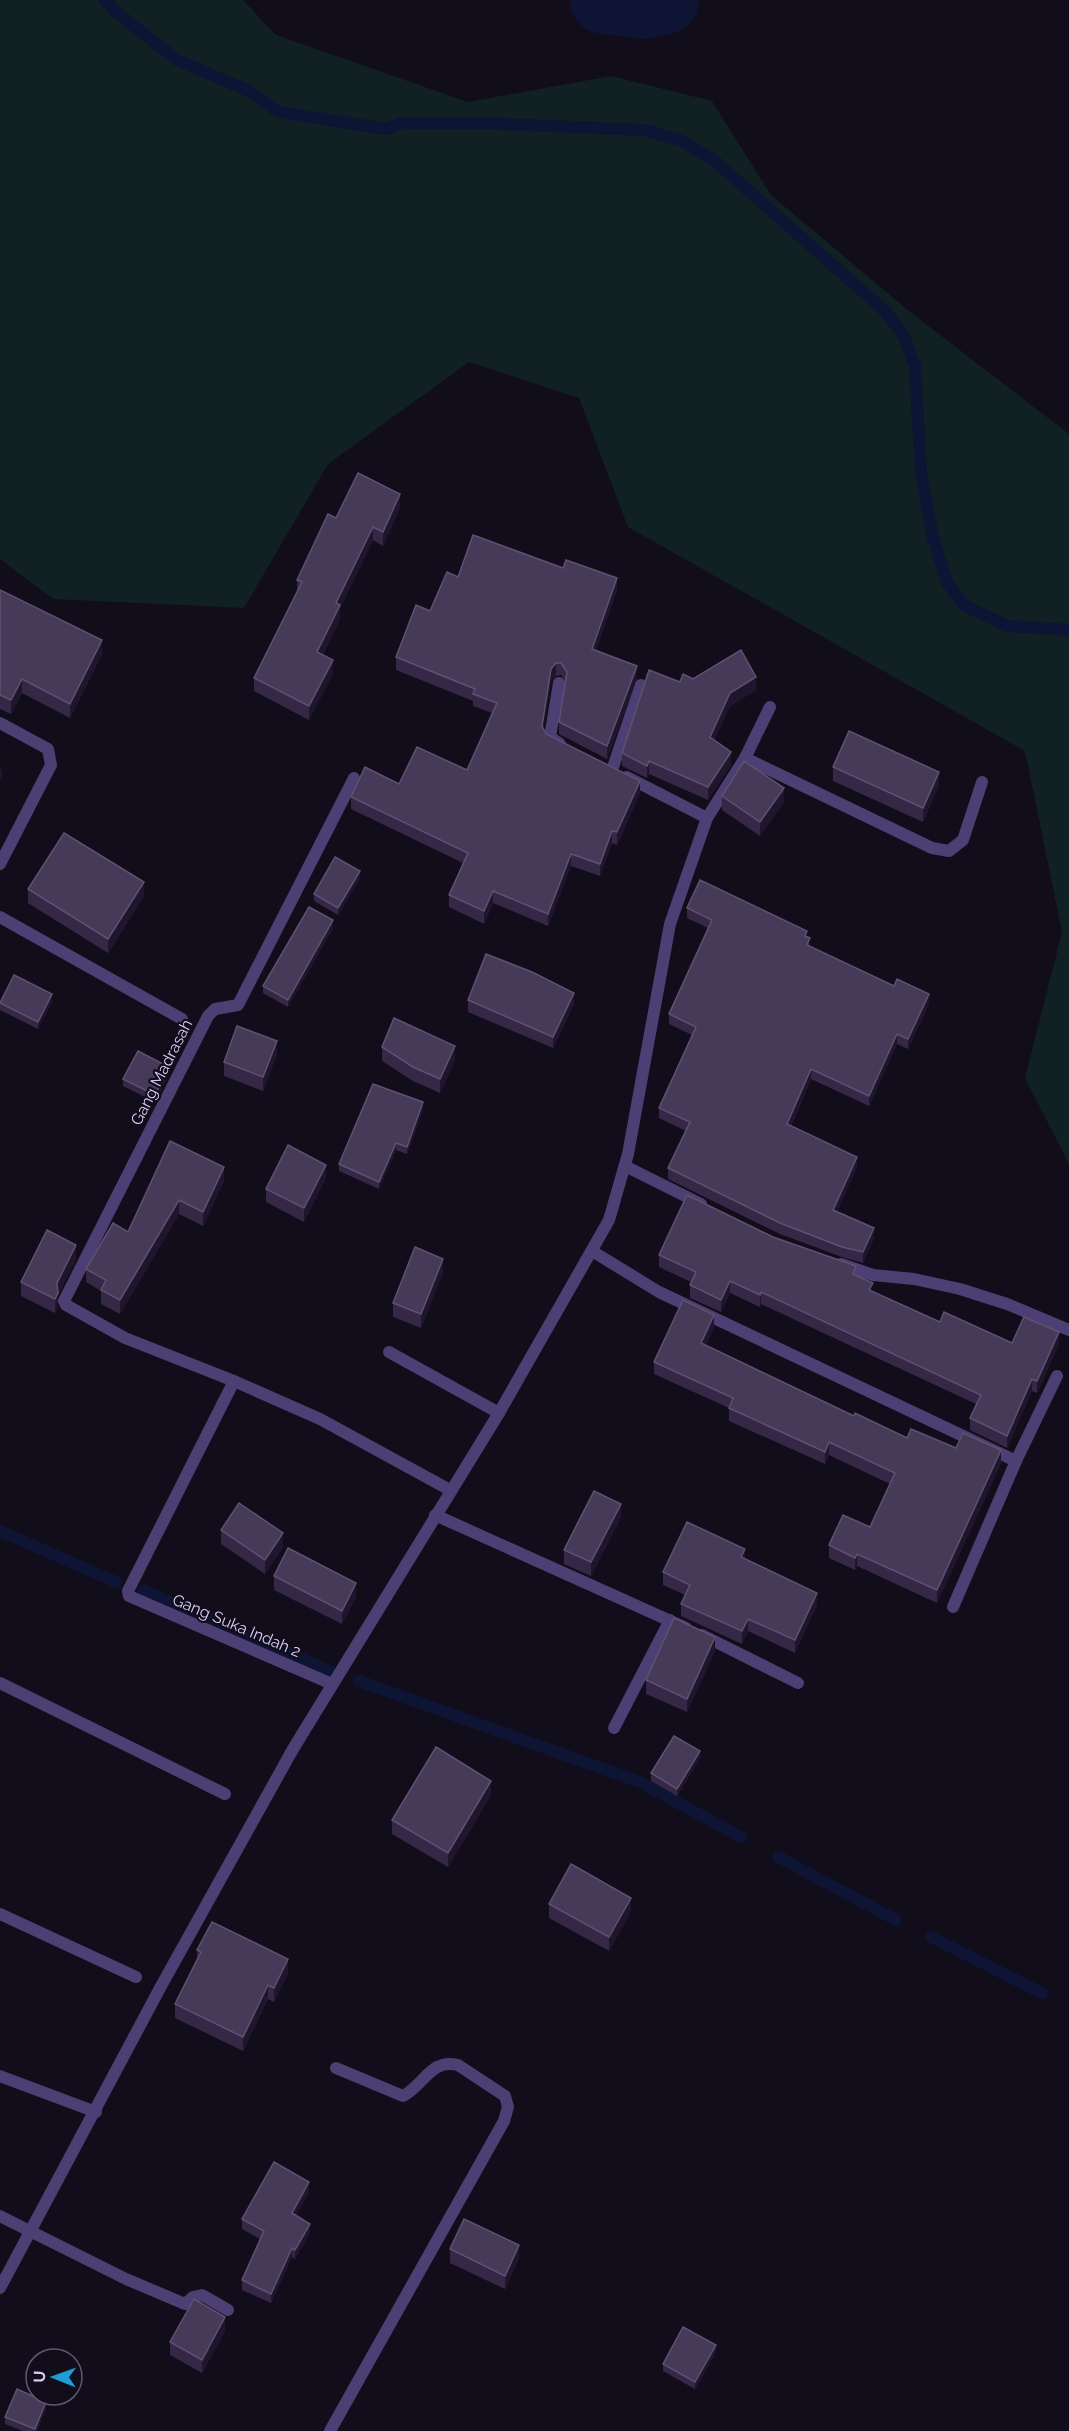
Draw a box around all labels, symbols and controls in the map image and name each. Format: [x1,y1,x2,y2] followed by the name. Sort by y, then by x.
[127,1016,196,1128] street label: Gang Madrasah
[170,1590,304,1661] street label: Gang Suka Indah 2
[24,2347,84,2407] north arrow
[30,2371,49,2383] text: U

